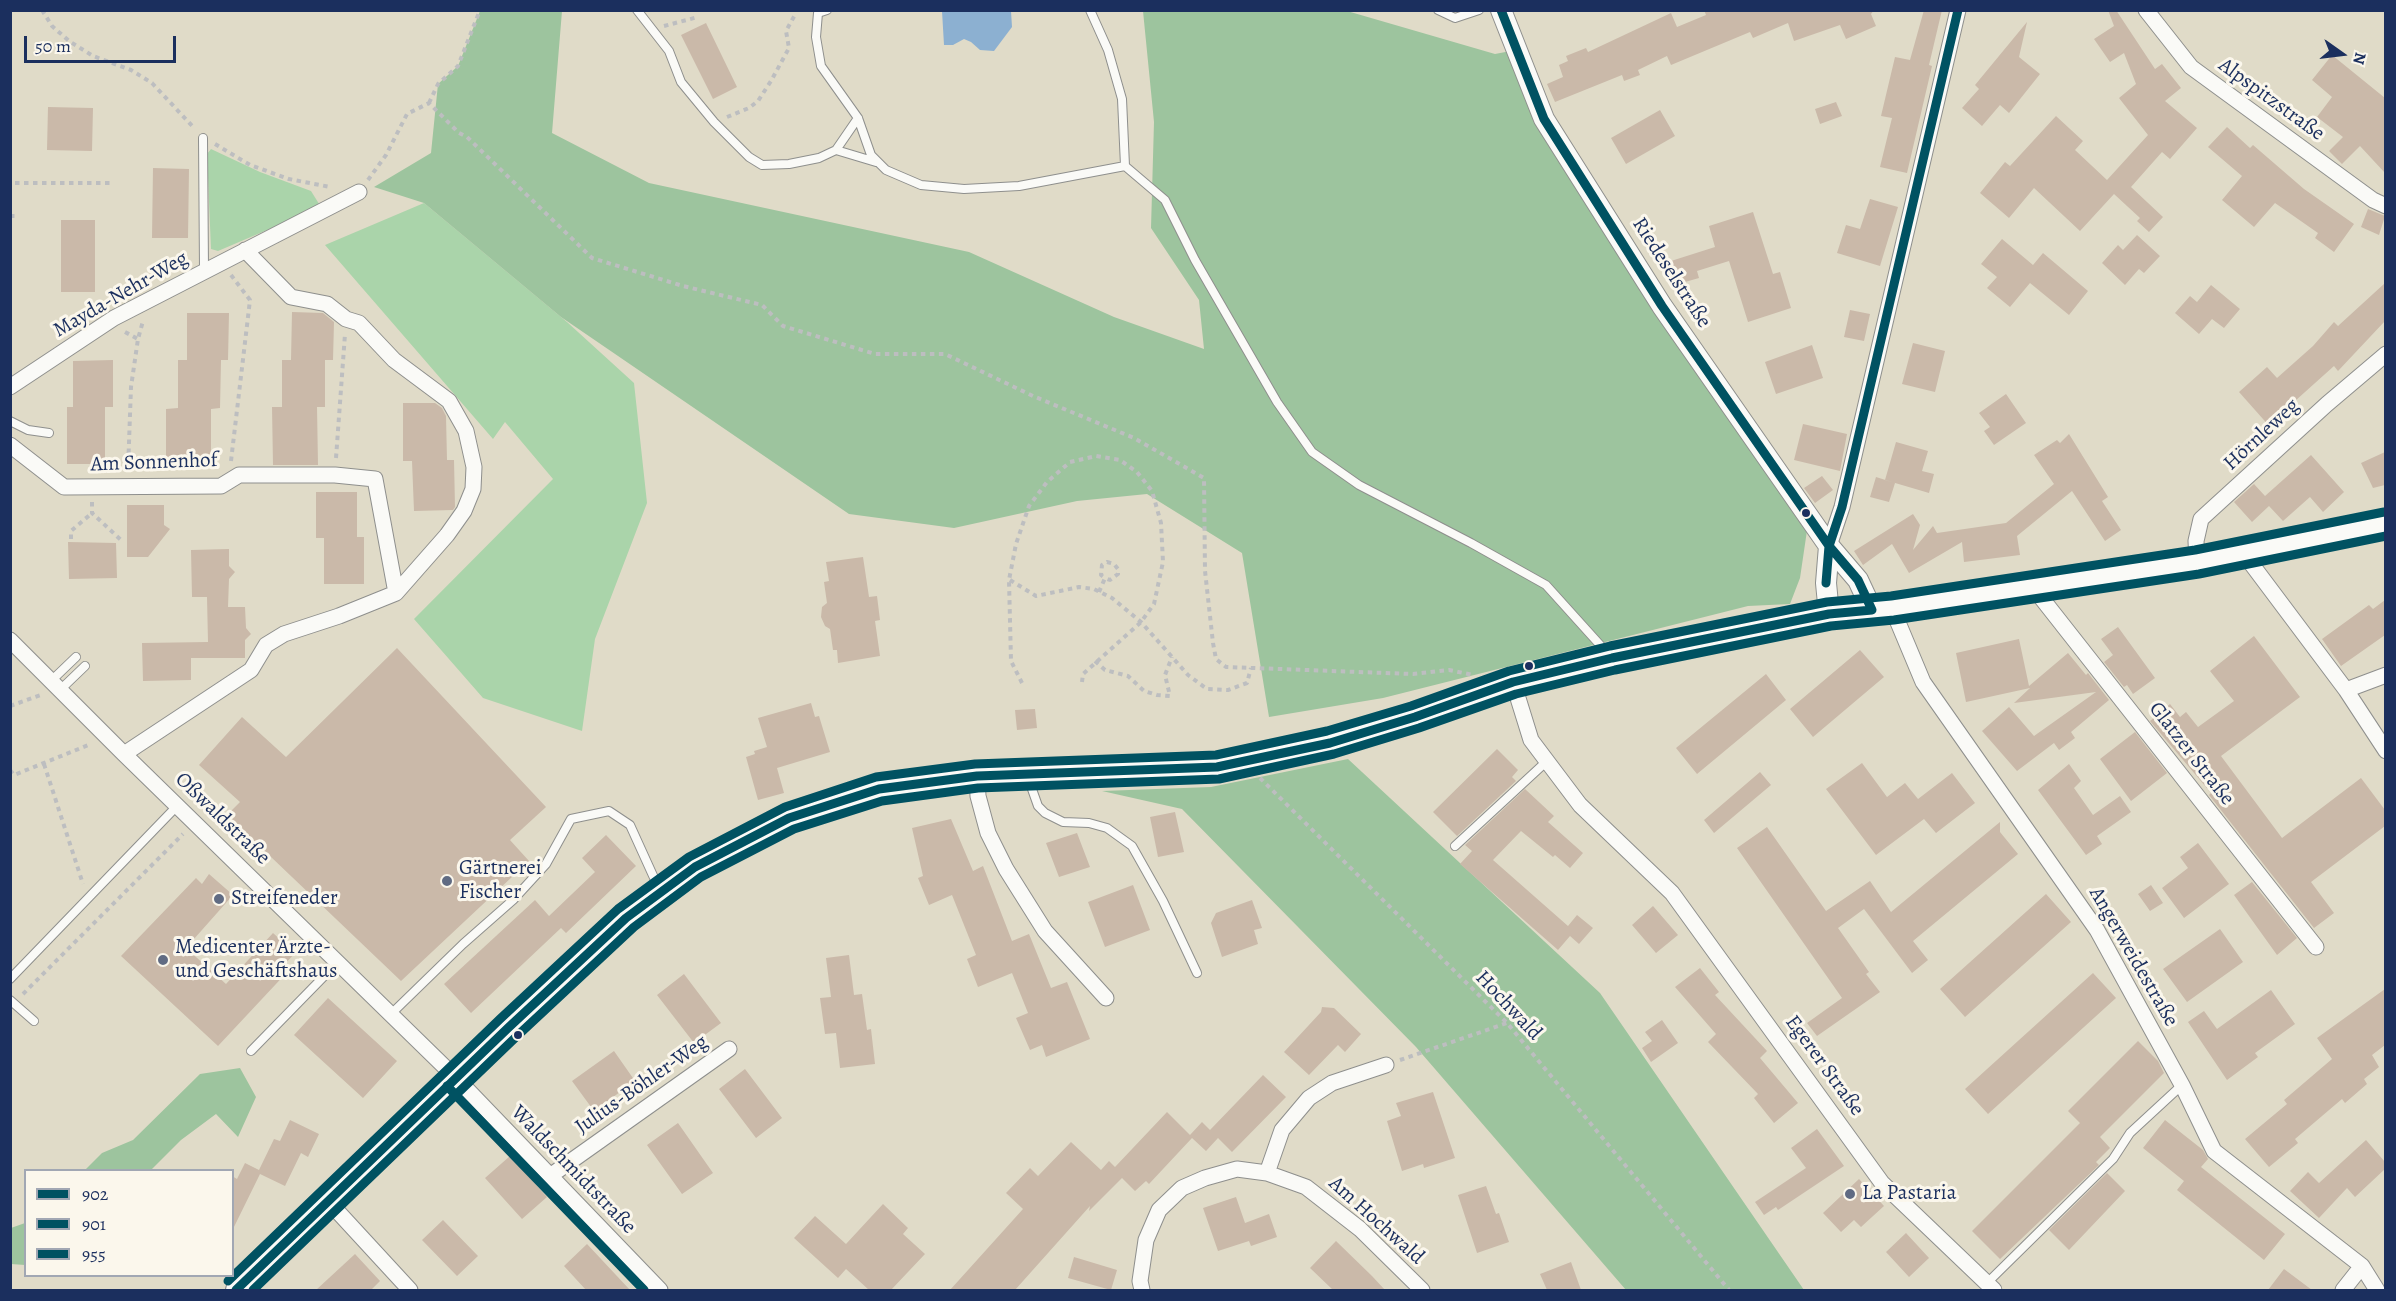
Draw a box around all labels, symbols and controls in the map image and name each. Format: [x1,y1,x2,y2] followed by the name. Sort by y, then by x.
[27,24,178,62] scale bar
[2312,24,2372,84] north arrow
[35,34,71,58] text: 50 m
[2347,50,2372,67] text: N
[2213,53,2329,147] street label: Alpspitzstraße
[1626,213,1716,333] street label: Riedeselstraße
[49,246,193,344] street label: Mayda-Nehr-Weg
[2219,394,2305,476] street label: Hörnleweg
[90,448,218,478] street label: Am Sonnenhof
[1800,507,1812,519] unlabelled marker
[1523,660,1535,672] unlabelled marker
[2143,697,2239,811] street label: Glatzer Straße
[169,767,275,871] street label: Oßwaldstraße
[459,856,542,906] place label: Gärtnerei Fischer
[440,874,454,888] marker: Gärtnerei Fischer
[2083,883,2183,1031] street label: Angerweidestraße
[231,886,338,912] place label: Streifeneder
[212,892,226,906] marker: Streifeneder
[175,935,338,985] place label: Medicenter Ärzte- und Geschäftshaus
[156,953,170,967] marker: Medicenter Ärzte- und Geschäftshaus
[1469,966,1547,1046] street label: Hochwald
[1779,1011,1869,1121] street label: Egerer Straße
[512,1029,524,1041] unlabelled marker
[571,1030,713,1140] street label: Julius-Böhler-Weg
[505,1100,641,1240] street label: Waldschmidtstraße
[24,1169,234,1277] legend
[1323,1172,1429,1270] street label: Am Hochwald
[1862,1181,1956,1207] place label: La Pastaria
[82,1182,108,1206] text: 902
[1843,1187,1857,1201] marker: La Pastaria
[82,1212,106,1236] text: 901
[82,1242,106,1266] text: 955

